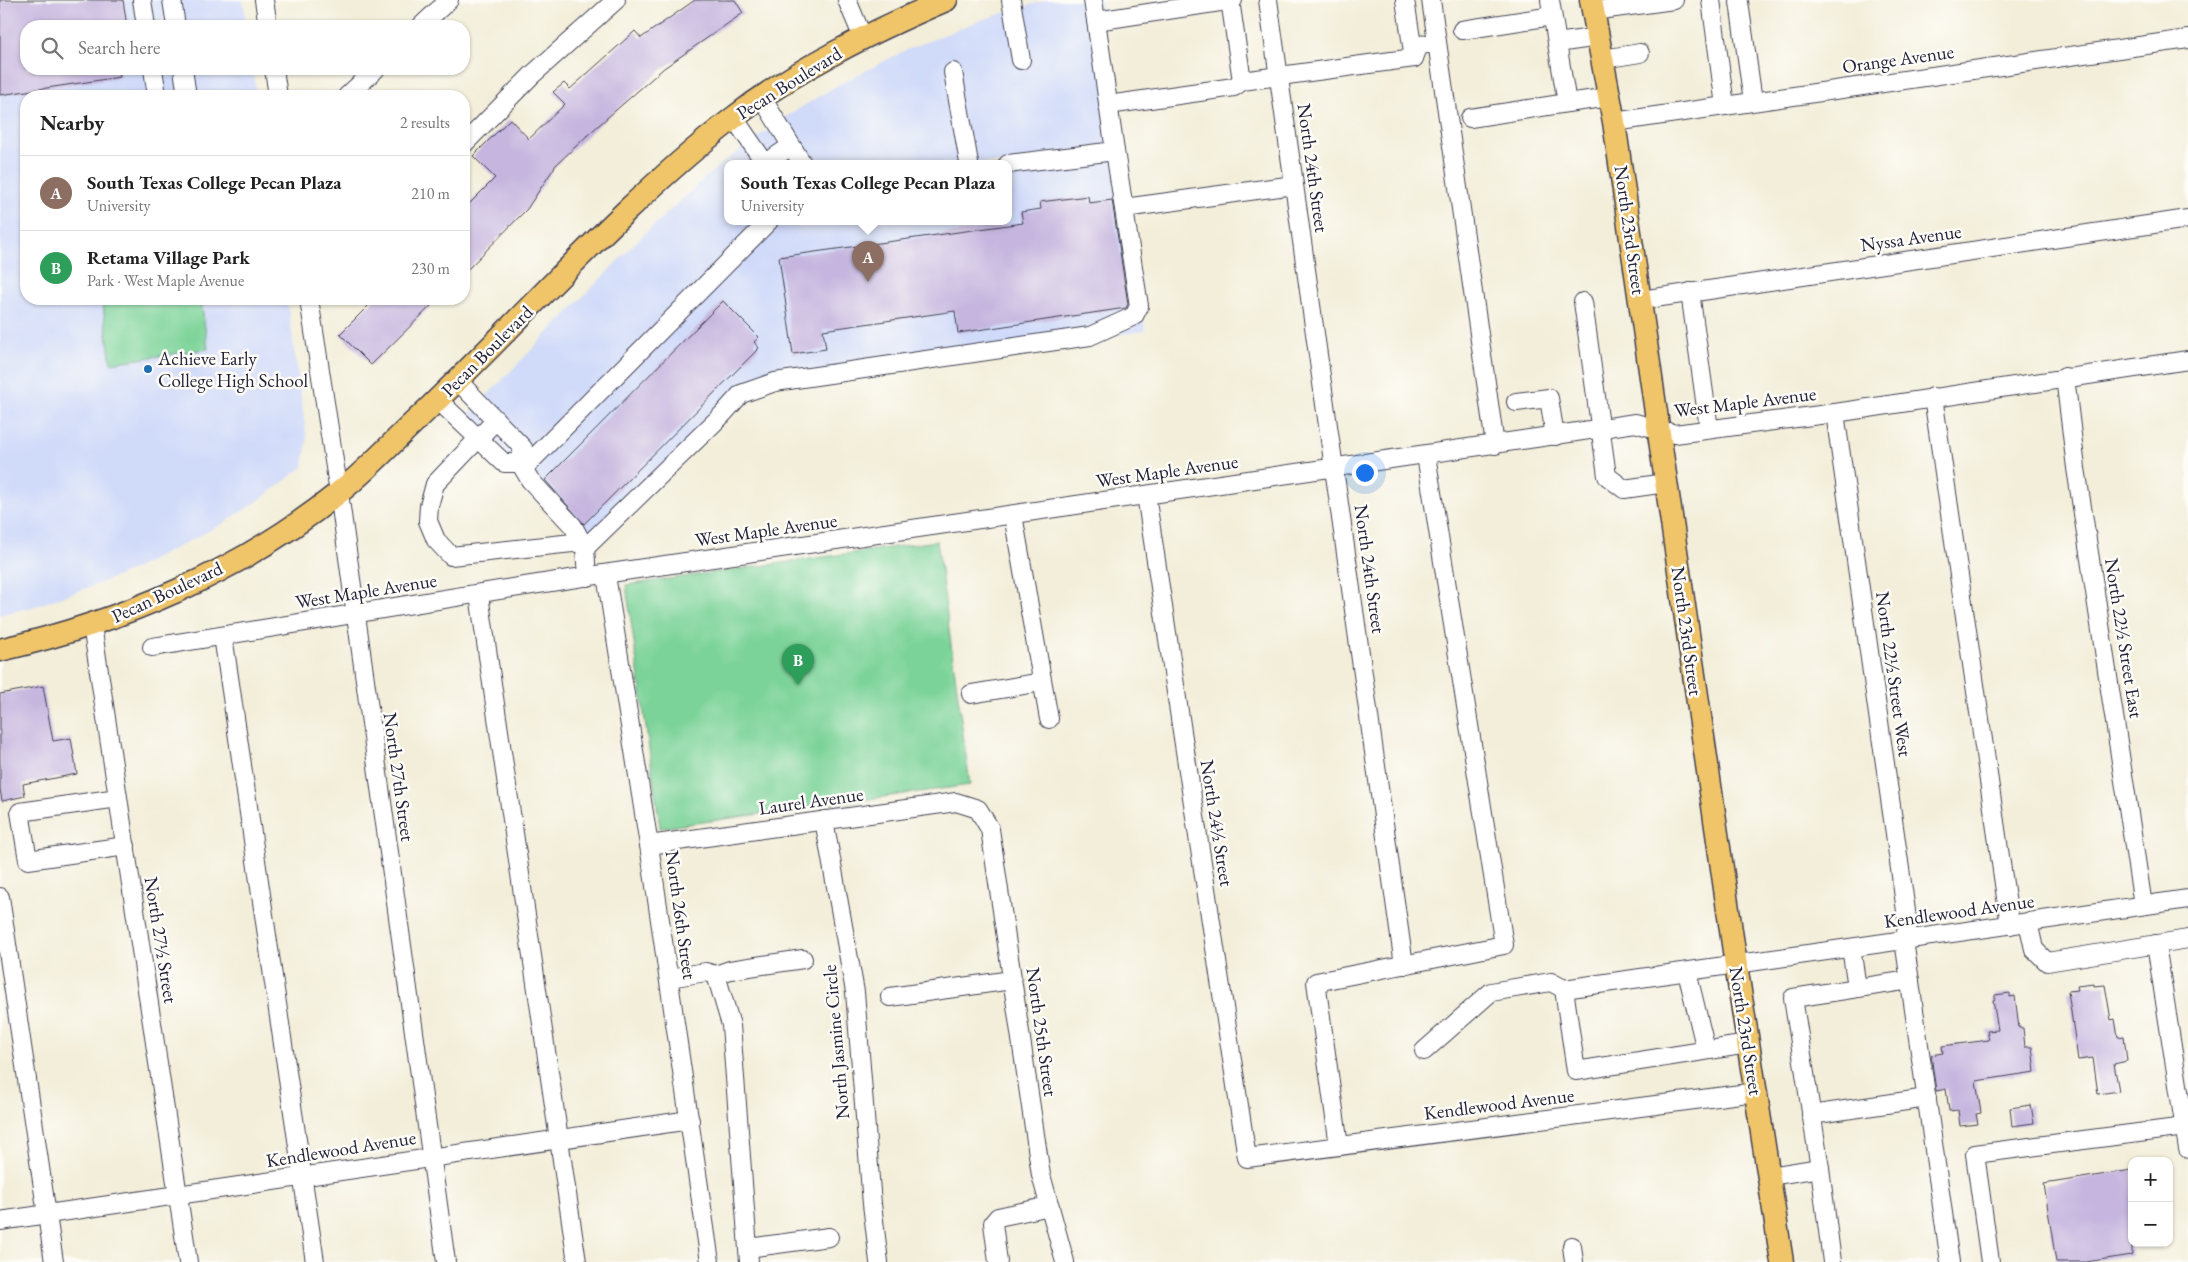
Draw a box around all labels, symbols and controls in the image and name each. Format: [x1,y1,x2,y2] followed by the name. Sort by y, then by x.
[20,20,470,75] search box
[38,34,66,62] icon: search
[78,35,160,60] text: Search here
[1841,39,1955,79] street label: Orange Avenue
[732,40,847,125] street label: Pecan Boulevard
[1292,102,1334,234] street label: North 24th Street
[40,109,104,136] text: Nearby
[400,112,450,133] text: 2 results
[724,160,1012,225] popup
[1609,164,1651,296] street label: North 23rd Street
[87,170,342,195] text: South Texas College Pecan Plaza
[741,170,995,195] text: South Texas College Pecan Plaza
[50,183,62,204] text: A
[411,183,450,204] text: 210 m
[87,195,151,216] text: University
[741,195,804,216] text: University
[1859,219,1963,257] street label: Nyssa Avenue
[852,241,884,282] pin: A
[87,245,250,270] text: Retama Village Park
[51,258,61,279] text: B
[411,258,450,279] text: 230 m
[87,270,244,291] text: Park · West Maple Avenue
[436,300,538,402] street label: Pecan Boulevard
[157,346,308,393] place label: Achieve Early College High School
[142,363,154,375] marker: Achieve Early College High School
[1673,381,1817,423] street label: West Maple Avenue
[1094,449,1240,493] street label: West Maple Avenue
[1352,460,1378,486] your location
[1349,503,1391,635] street label: North 24th Street
[693,508,839,552] street label: West Maple Avenue
[107,555,227,629] street label: Pecan Boulevard
[2099,556,2149,720] street label: North 22½ Street East
[1666,565,1708,697] street label: North 23rd Street
[293,567,439,615] street label: West Maple Avenue
[1870,590,1918,758] street label: North 22½ Street West
[782,644,814,685] pin: B
[378,711,420,843] street label: North 27th Street
[1195,758,1239,888] street label: North 24½ Street
[757,781,865,821] street label: Laurel Avenue
[660,849,702,981] street label: North 26th Street
[139,875,183,1005] street label: North 27½ Street
[1882,888,2036,934] street label: Kendlewood Avenue
[817,964,855,1120] street label: North Jasmine Circle
[1723,965,1769,1097] street label: North 23rd Street
[1021,966,1063,1098] street label: North 25th Street
[1422,1082,1576,1126] street label: Kendlewood Avenue
[264,1125,418,1173] street label: Kendlewood Avenue
[2128,1157,2173,1247] map controls
[2128,1157,2173,1202] button: +
[2128,1202,2173,1247] button: −

